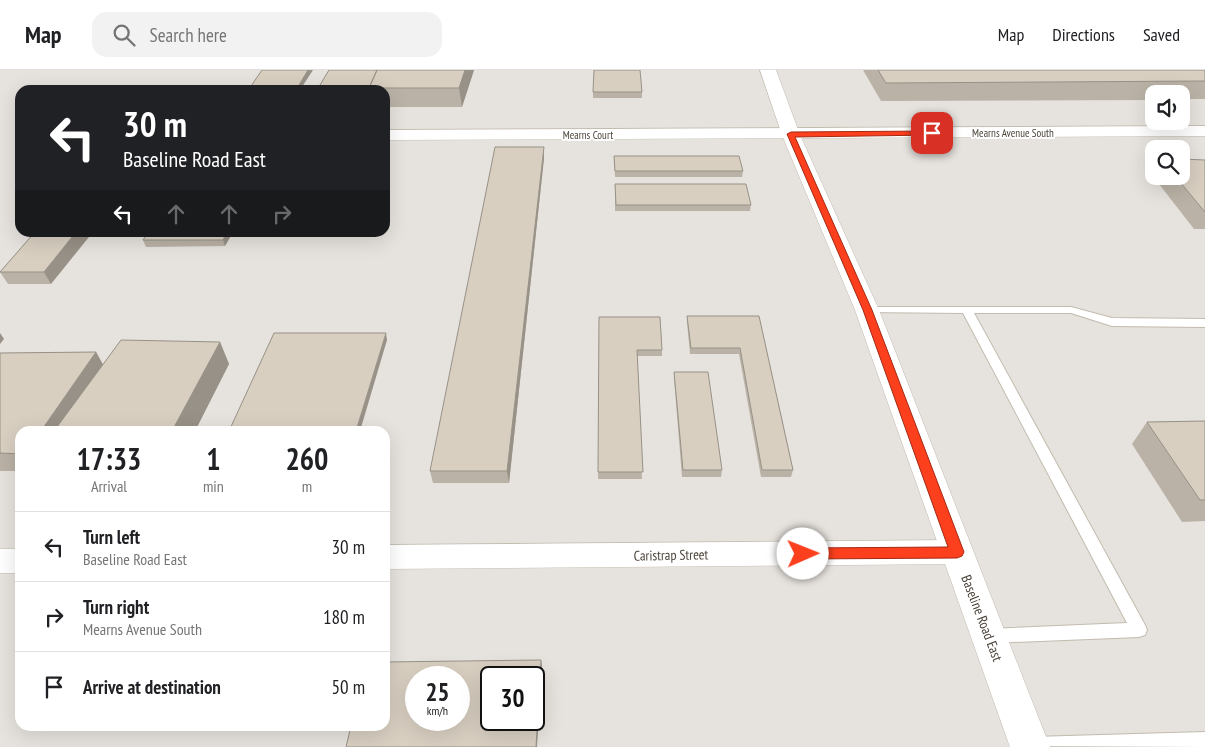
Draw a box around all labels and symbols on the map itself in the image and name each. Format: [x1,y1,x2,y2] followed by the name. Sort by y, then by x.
[911,112,953,154] pin
[972,126,1054,140] street label: Mearns Avenue South
[563,128,613,142] street label: Mearns Court
[776,527,828,579] position arrow
[633,545,709,565] street label: Caristrap Street
[957,572,1007,664] street label: Baseline Road East
[480,666,545,731] speed limit sign: 30

